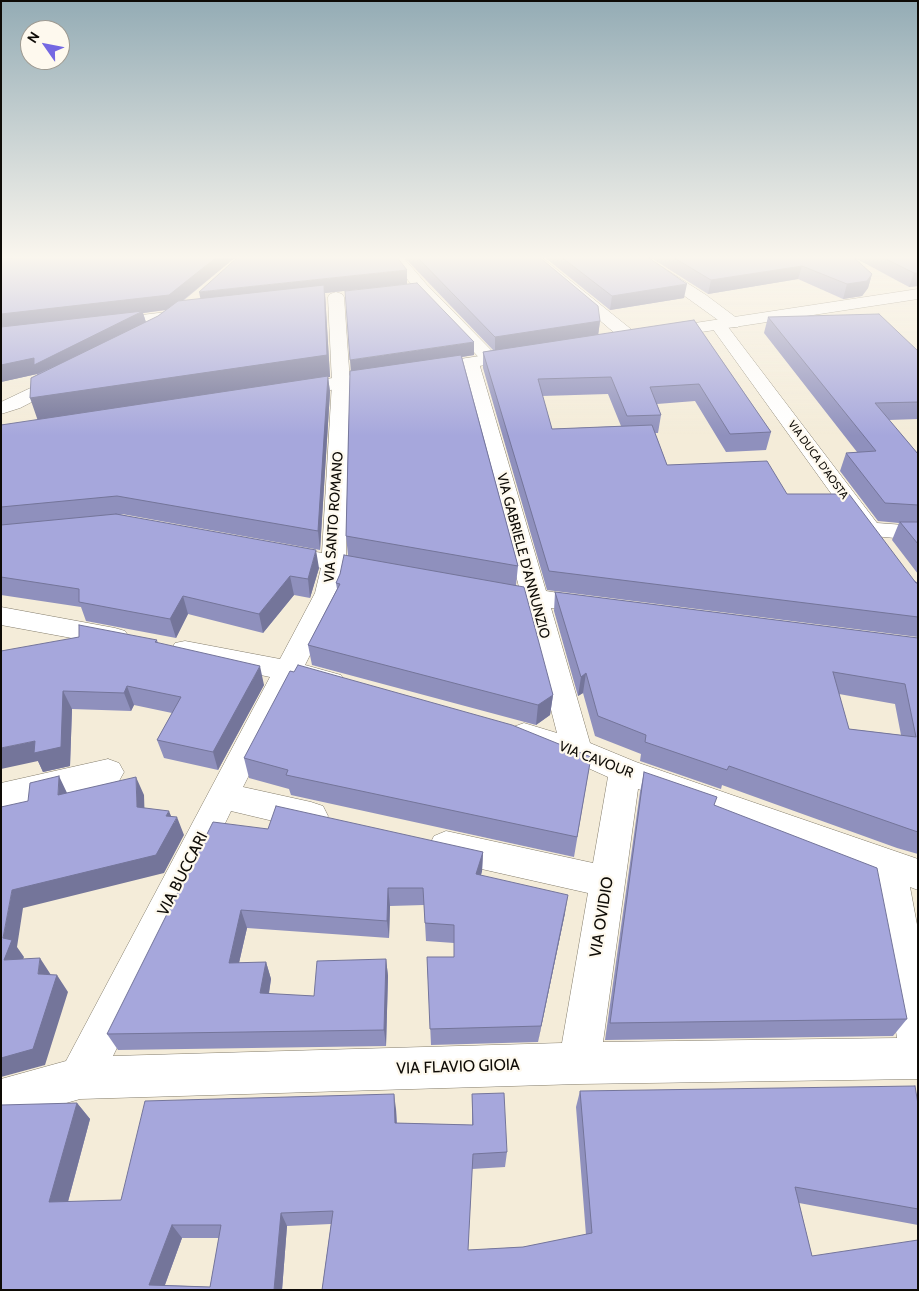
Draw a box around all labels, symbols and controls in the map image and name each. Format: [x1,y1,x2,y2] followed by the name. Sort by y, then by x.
[20,20,70,70] north arrow
[23,28,44,46] text: N
[785,418,851,502] street label: VIA DUCA D'AOSTA
[321,451,347,583] street label: VIA SANTO ROMANO
[493,472,553,640] street label: VIA GABRIELE D'ANNUNZIO
[556,738,636,782] street label: VIA CAVOUR
[154,829,212,919] street label: VIA BUCCARI
[586,875,618,959] street label: VIA OVIDIO
[396,1055,520,1079] street label: VIA FLAVIO GIOIA

